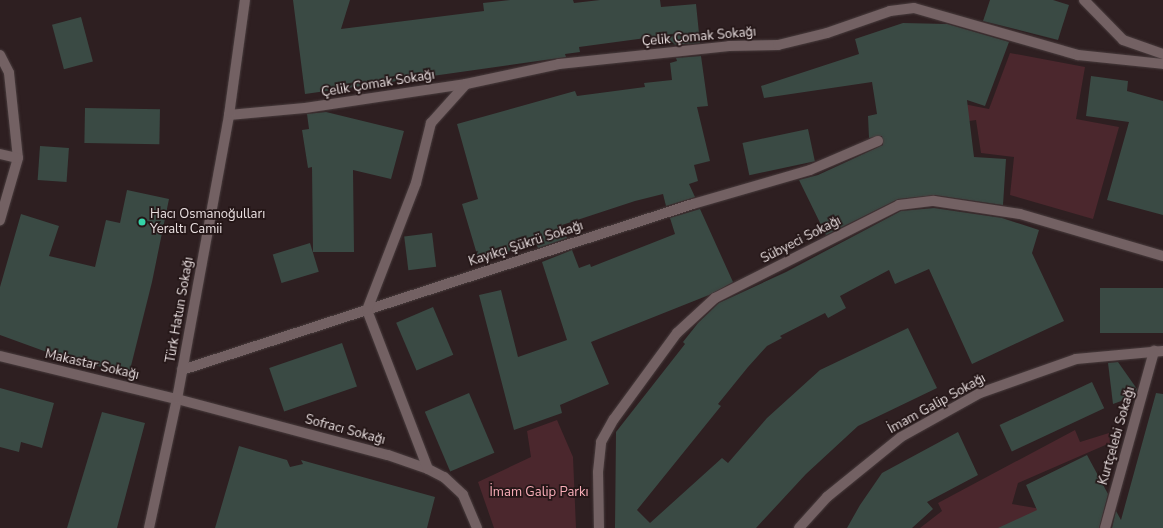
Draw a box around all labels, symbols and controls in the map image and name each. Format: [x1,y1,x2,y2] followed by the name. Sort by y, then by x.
[641,24,757,50] street label: Çelik Çomak Sokağı
[320,67,436,101] street label: Çelik Çomak Sokağı
[150,207,265,238] place label: Hacı Osmanoğulları Yeraltı Camii
[758,213,844,267] street label: Sübyeci Sokağı
[137,217,147,227] marker: Hacı Osmanoğulları Yeraltı Camii
[467,218,585,270] street label: Kayıkçı Şükrü Sokağı
[163,256,197,364] street label: Türk Hatun Sokağı
[43,347,141,383] street label: Makastar Sokağı
[886,371,988,437] street label: İmam Galip Sokağı
[1096,385,1138,487] street label: Kurtçelebi Sokağı
[303,412,387,448] street label: Sofracı Sokağı
[490,484,588,500] park label: İmam Galip Parkı

